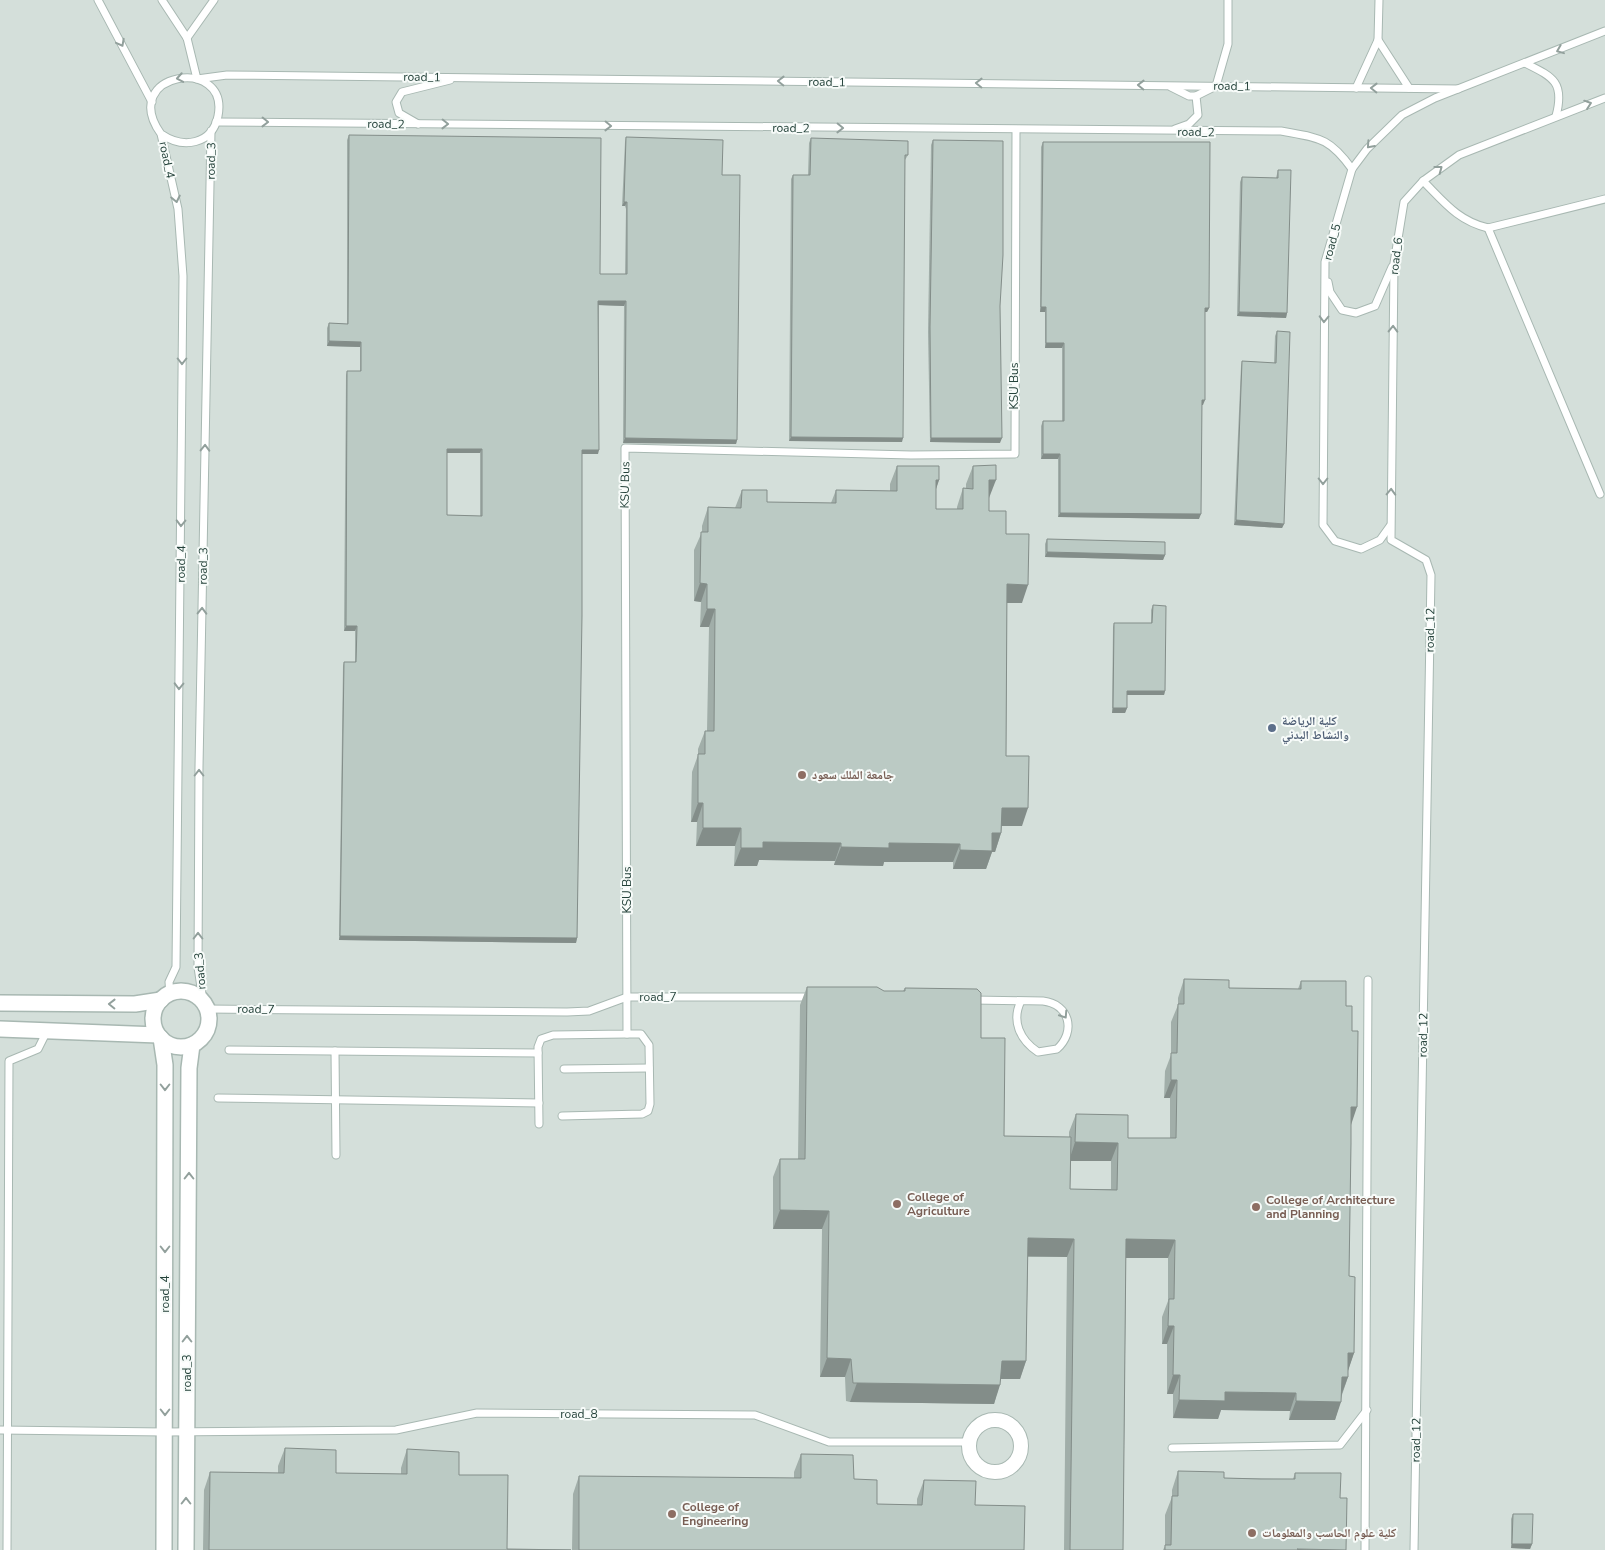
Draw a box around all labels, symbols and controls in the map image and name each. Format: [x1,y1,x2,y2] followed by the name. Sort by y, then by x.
[115,38,125,47] one-way arrow
[1556,43,1565,54] one-way arrow
[403,69,441,85] street label: road_1
[175,73,184,83] one-way arrow
[808,74,846,90] street label: road_1
[777,76,785,86] one-way arrow
[975,78,983,89] one-way arrow
[1213,78,1251,94] street label: road_1
[1137,80,1145,90] one-way arrow
[1370,83,1378,93] one-way arrow
[1583,100,1591,110] one-way arrow
[367,116,405,132] street label: road_2
[261,117,269,128] one-way arrow
[442,119,449,129] one-way arrow
[772,120,810,136] street label: road_2
[604,121,612,131] one-way arrow
[836,123,844,133] one-way arrow
[1177,124,1215,140] street label: road_2
[155,140,179,180] street label: road_4
[1367,140,1376,149] one-way arrow
[203,142,219,180] street label: road_3
[1433,166,1442,174] one-way arrow
[170,194,180,203] one-way arrow
[1319,222,1345,262] street label: road_5
[1386,236,1406,276] street label: road_6
[1319,315,1330,323] one-way arrow
[1388,325,1398,333] one-way arrow
[177,357,188,365] one-way arrow
[1006,362,1022,410] street label: KSU Bus
[200,444,210,452] one-way arrow
[617,461,633,509] street label: KSU Bus
[1318,478,1328,486] one-way arrow
[1386,488,1396,496] one-way arrow
[176,520,187,528] one-way arrow
[173,545,189,583] street label: road_4
[195,547,211,585] street label: road_3
[197,606,207,614] one-way arrow
[1422,608,1438,652] street label: road_12
[174,682,184,690] one-way arrow
[1282,713,1349,745] place label: كلية الرياضة والنشاط البدني
[1266,722,1278,734] marker: كلية الرياضة والنشاط البدني
[812,767,894,783] place label: جامعة الملك سعود
[194,769,204,776] one-way arrow
[796,769,808,781] marker: جامعة الملك سعود
[619,866,635,914] street label: KSU Bus
[193,931,203,939] one-way arrow
[190,952,210,990] street label: road_3
[639,989,677,1005] street label: road_7
[108,999,116,1009] one-way arrow
[237,1001,275,1017] street label: road_7
[1058,1009,1068,1018] one-way arrow
[1415,1013,1431,1057] street label: road_12
[160,1084,170,1091] one-way arrow
[184,1172,194,1180] one-way arrow
[907,1189,970,1219] place label: College of Agriculture
[1266,1192,1395,1222] place label: College of Architecture and Planning
[891,1198,903,1210] marker: College of Agriculture
[1250,1201,1262,1213] marker: College of Architecture and Planning
[160,1246,170,1254] one-way arrow
[157,1275,173,1313] street label: road_4
[182,1335,193,1343] one-way arrow
[179,1354,195,1392] street label: road_3
[560,1406,598,1422] street label: road_8
[160,1408,170,1416] one-way arrow
[1408,1418,1424,1462] street label: road_12
[181,1497,191,1505] one-way arrow
[682,1499,749,1529] place label: College of Engineering
[666,1508,678,1520] marker: College of Engineering
[1262,1525,1397,1541] place label: كلية علوم الحاسب والمعلومات
[1246,1527,1258,1539] marker: كلية علوم الحاسب والمعلومات

